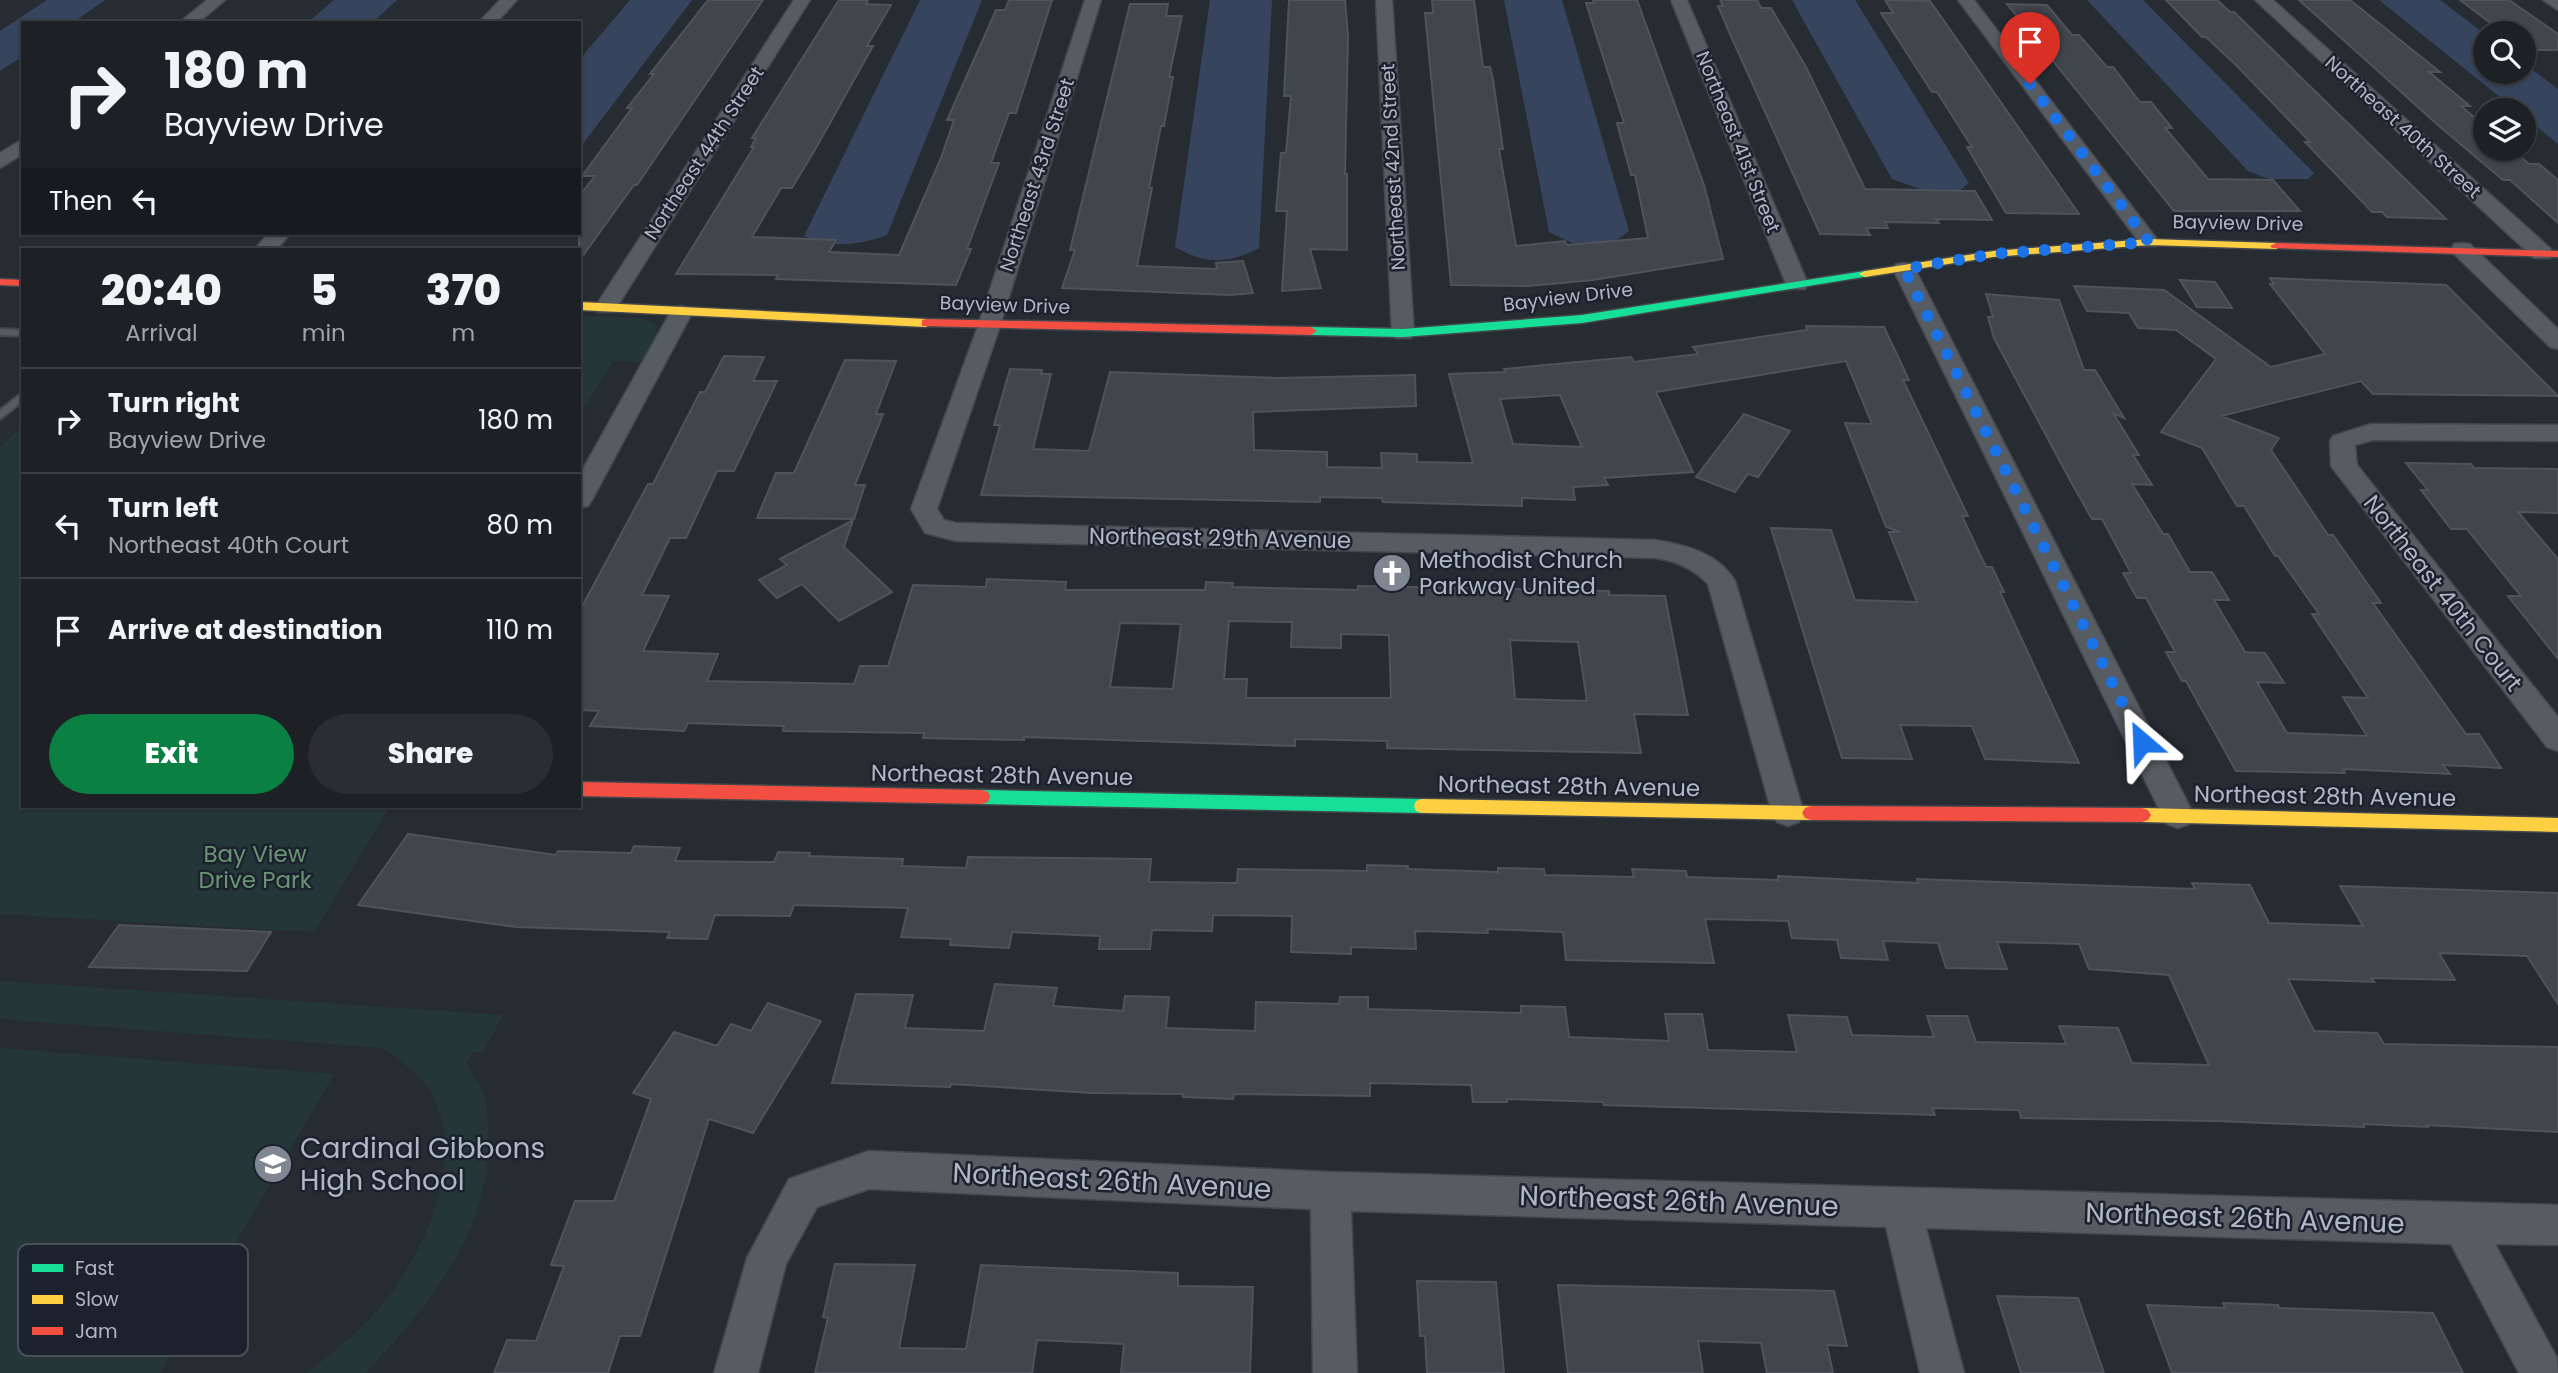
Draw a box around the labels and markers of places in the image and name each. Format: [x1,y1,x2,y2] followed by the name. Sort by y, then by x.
[2000,12.0,2060,84] pin
[1419,544,1623,602] place label: Methodist Church Parkway United
[1371,552,1413,594] church icon: Methodist Church Parkway United
[300,1129,545,1200] place label: Cardinal Gibbons High School
[252,1143,294,1185] school or university icon: Cardinal Gibbons High School

